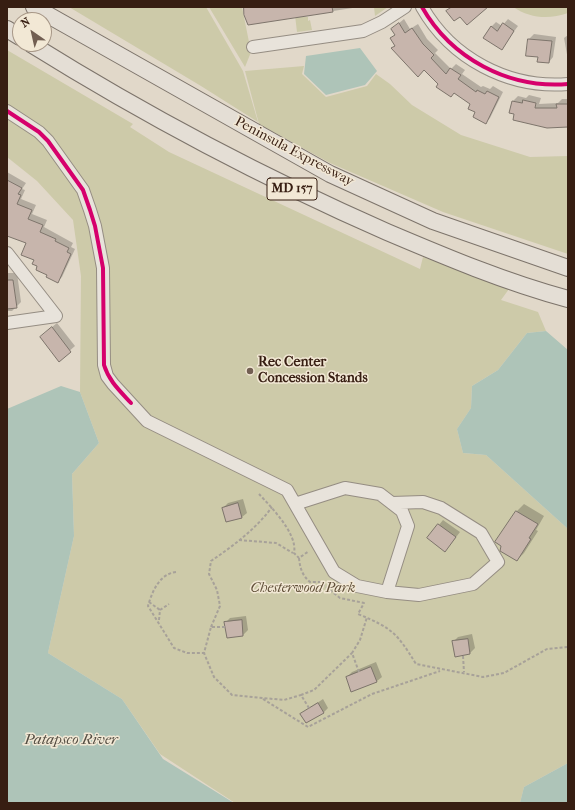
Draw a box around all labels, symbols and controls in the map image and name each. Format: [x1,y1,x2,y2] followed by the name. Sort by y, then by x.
[12,12,52,52] north arrow
[18,15,33,30] text: N
[232,114,356,190] street label: Peninsula Expressway
[267,178,317,200] road number: MD 157
[258,355,368,388] place label: Rec Center Concession Stands
[245,366,255,376] marker: Rec Center Concession Stands
[251,581,355,597] park label: Chesterwood Park
[24,731,118,749] water label: Patapsco River

